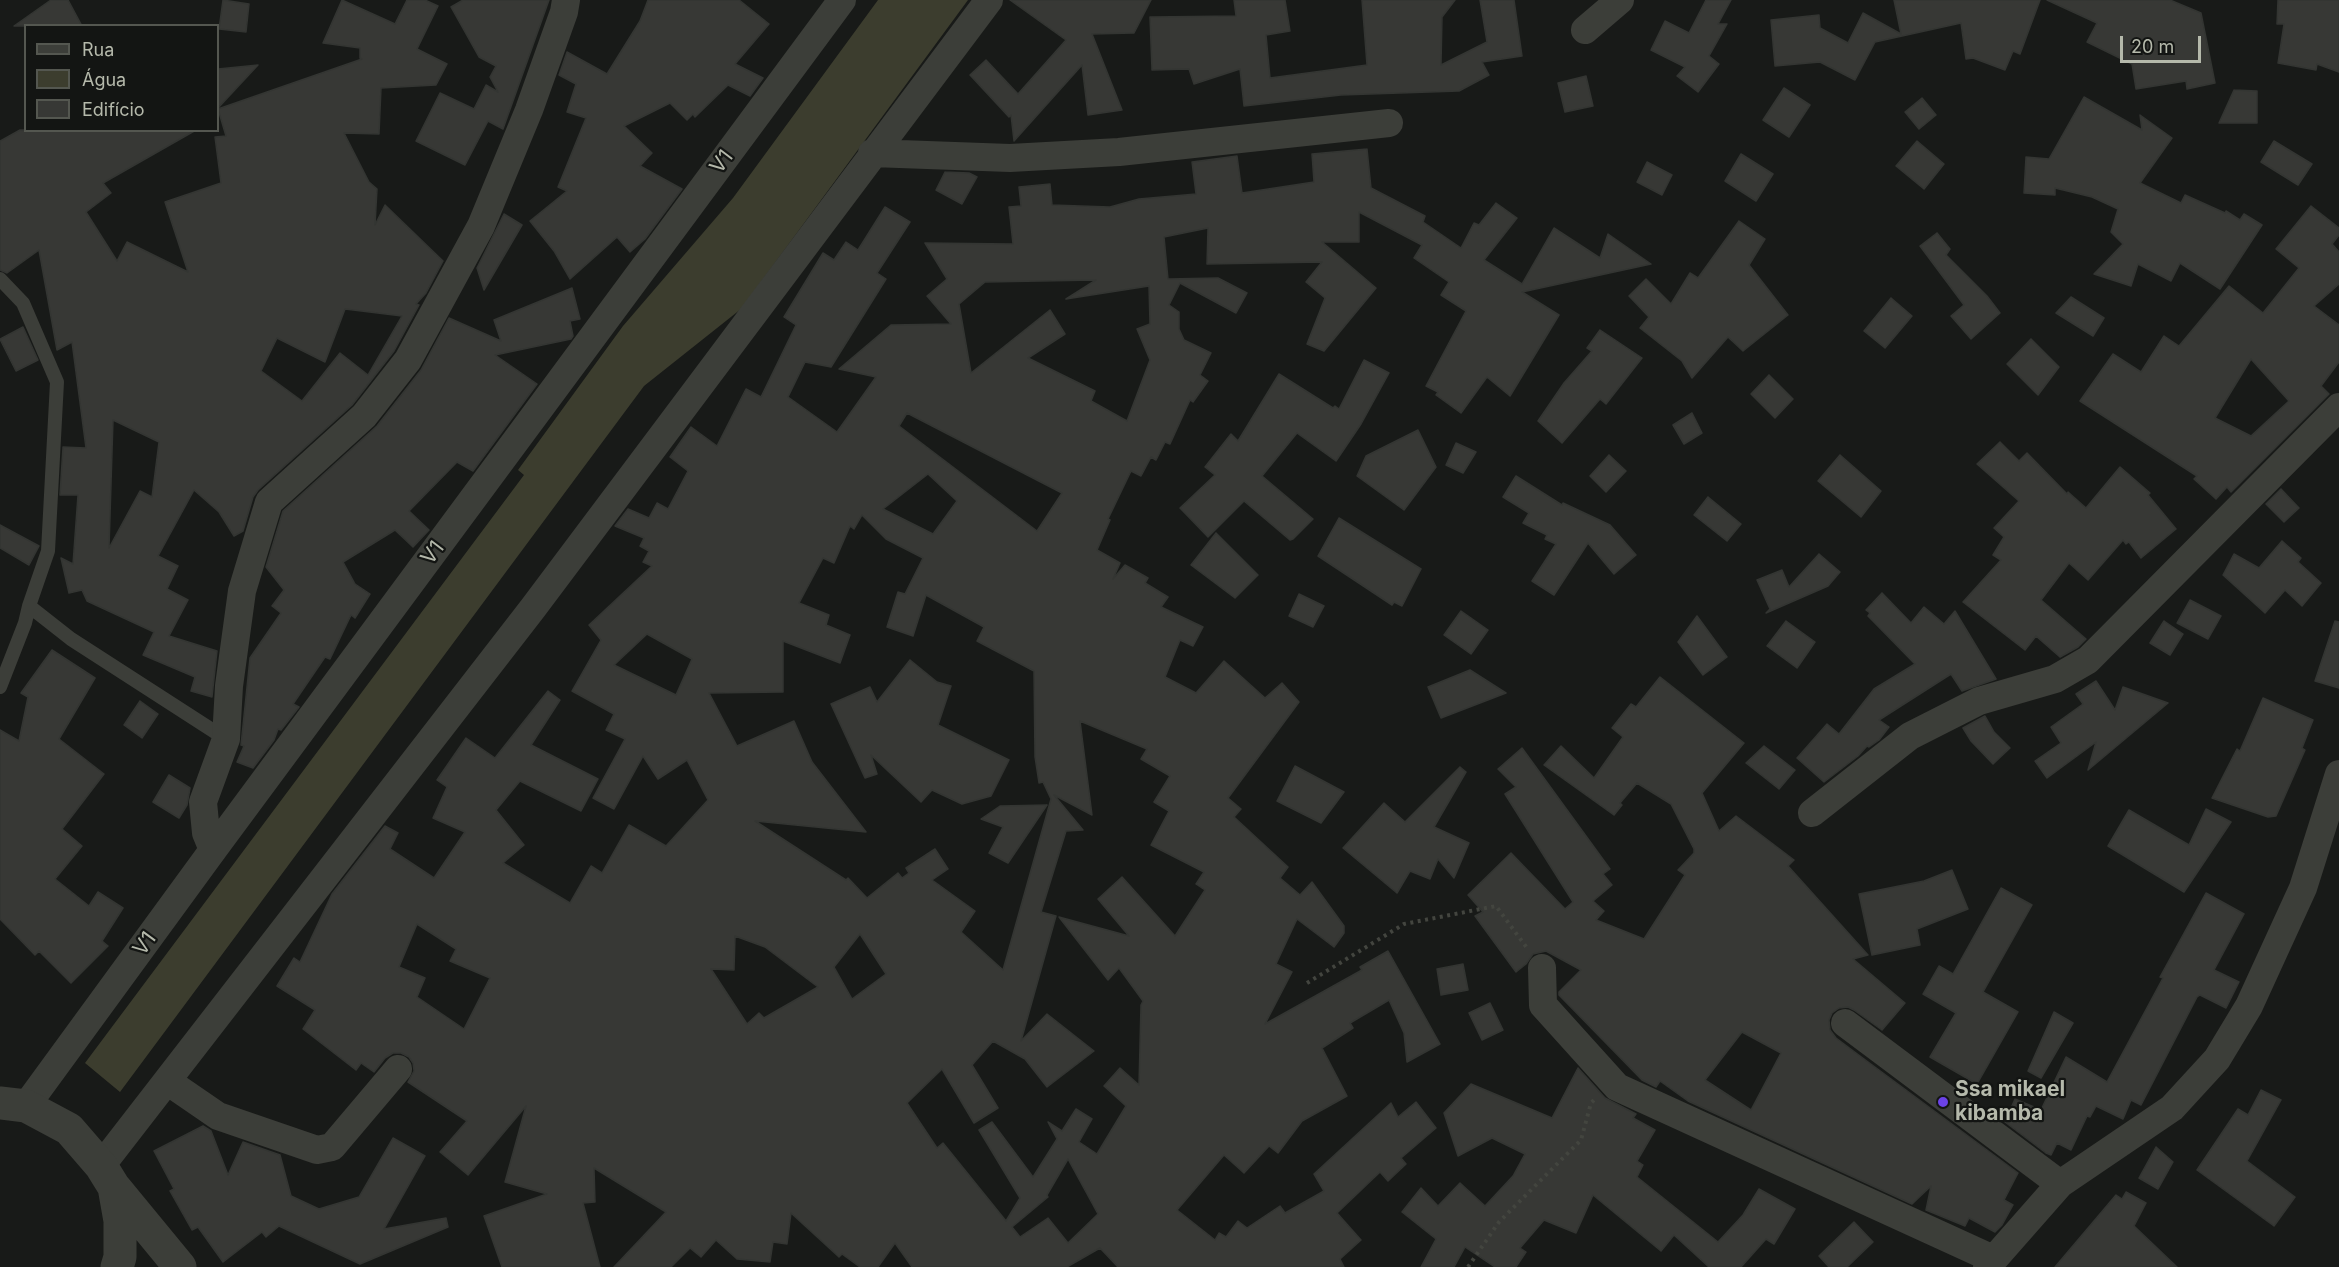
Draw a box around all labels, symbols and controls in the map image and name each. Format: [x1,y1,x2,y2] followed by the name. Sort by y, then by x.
[24,24,219,132] legend
[2123,24,2204,62] scale bar
[2131,36,2174,57] text: 20 m
[82,39,114,60] text: Rua
[82,69,126,90] text: Água
[82,99,145,120] text: Edifício
[705,145,739,179] street label: V1
[416,536,450,570] street label: V1
[128,927,162,961] street label: V1
[1955,1077,2065,1127] place label: Ssa mikael kibamba
[1936,1095,1950,1109] marker: Ssa mikael kibamba

